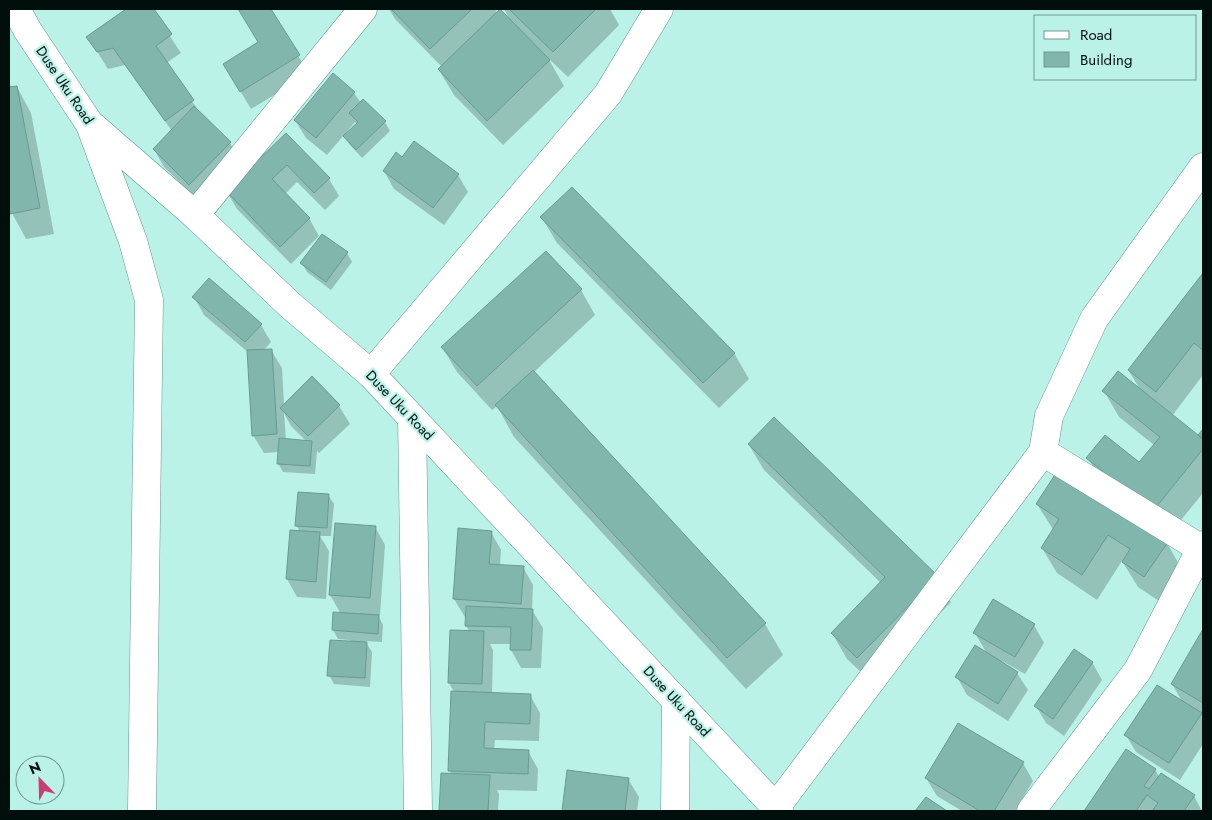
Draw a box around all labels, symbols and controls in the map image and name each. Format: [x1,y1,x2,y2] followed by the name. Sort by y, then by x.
[1034,15,1197,80] legend
[1080,24,1112,46] text: Road
[31,42,99,128] street label: Duse Uku Road
[1080,49,1132,71] text: Building
[361,366,439,444] street label: Duse Uku Road
[639,661,715,741] street label: Duse Uku Road
[15,755,65,805] north arrow
[26,757,44,779] text: N

